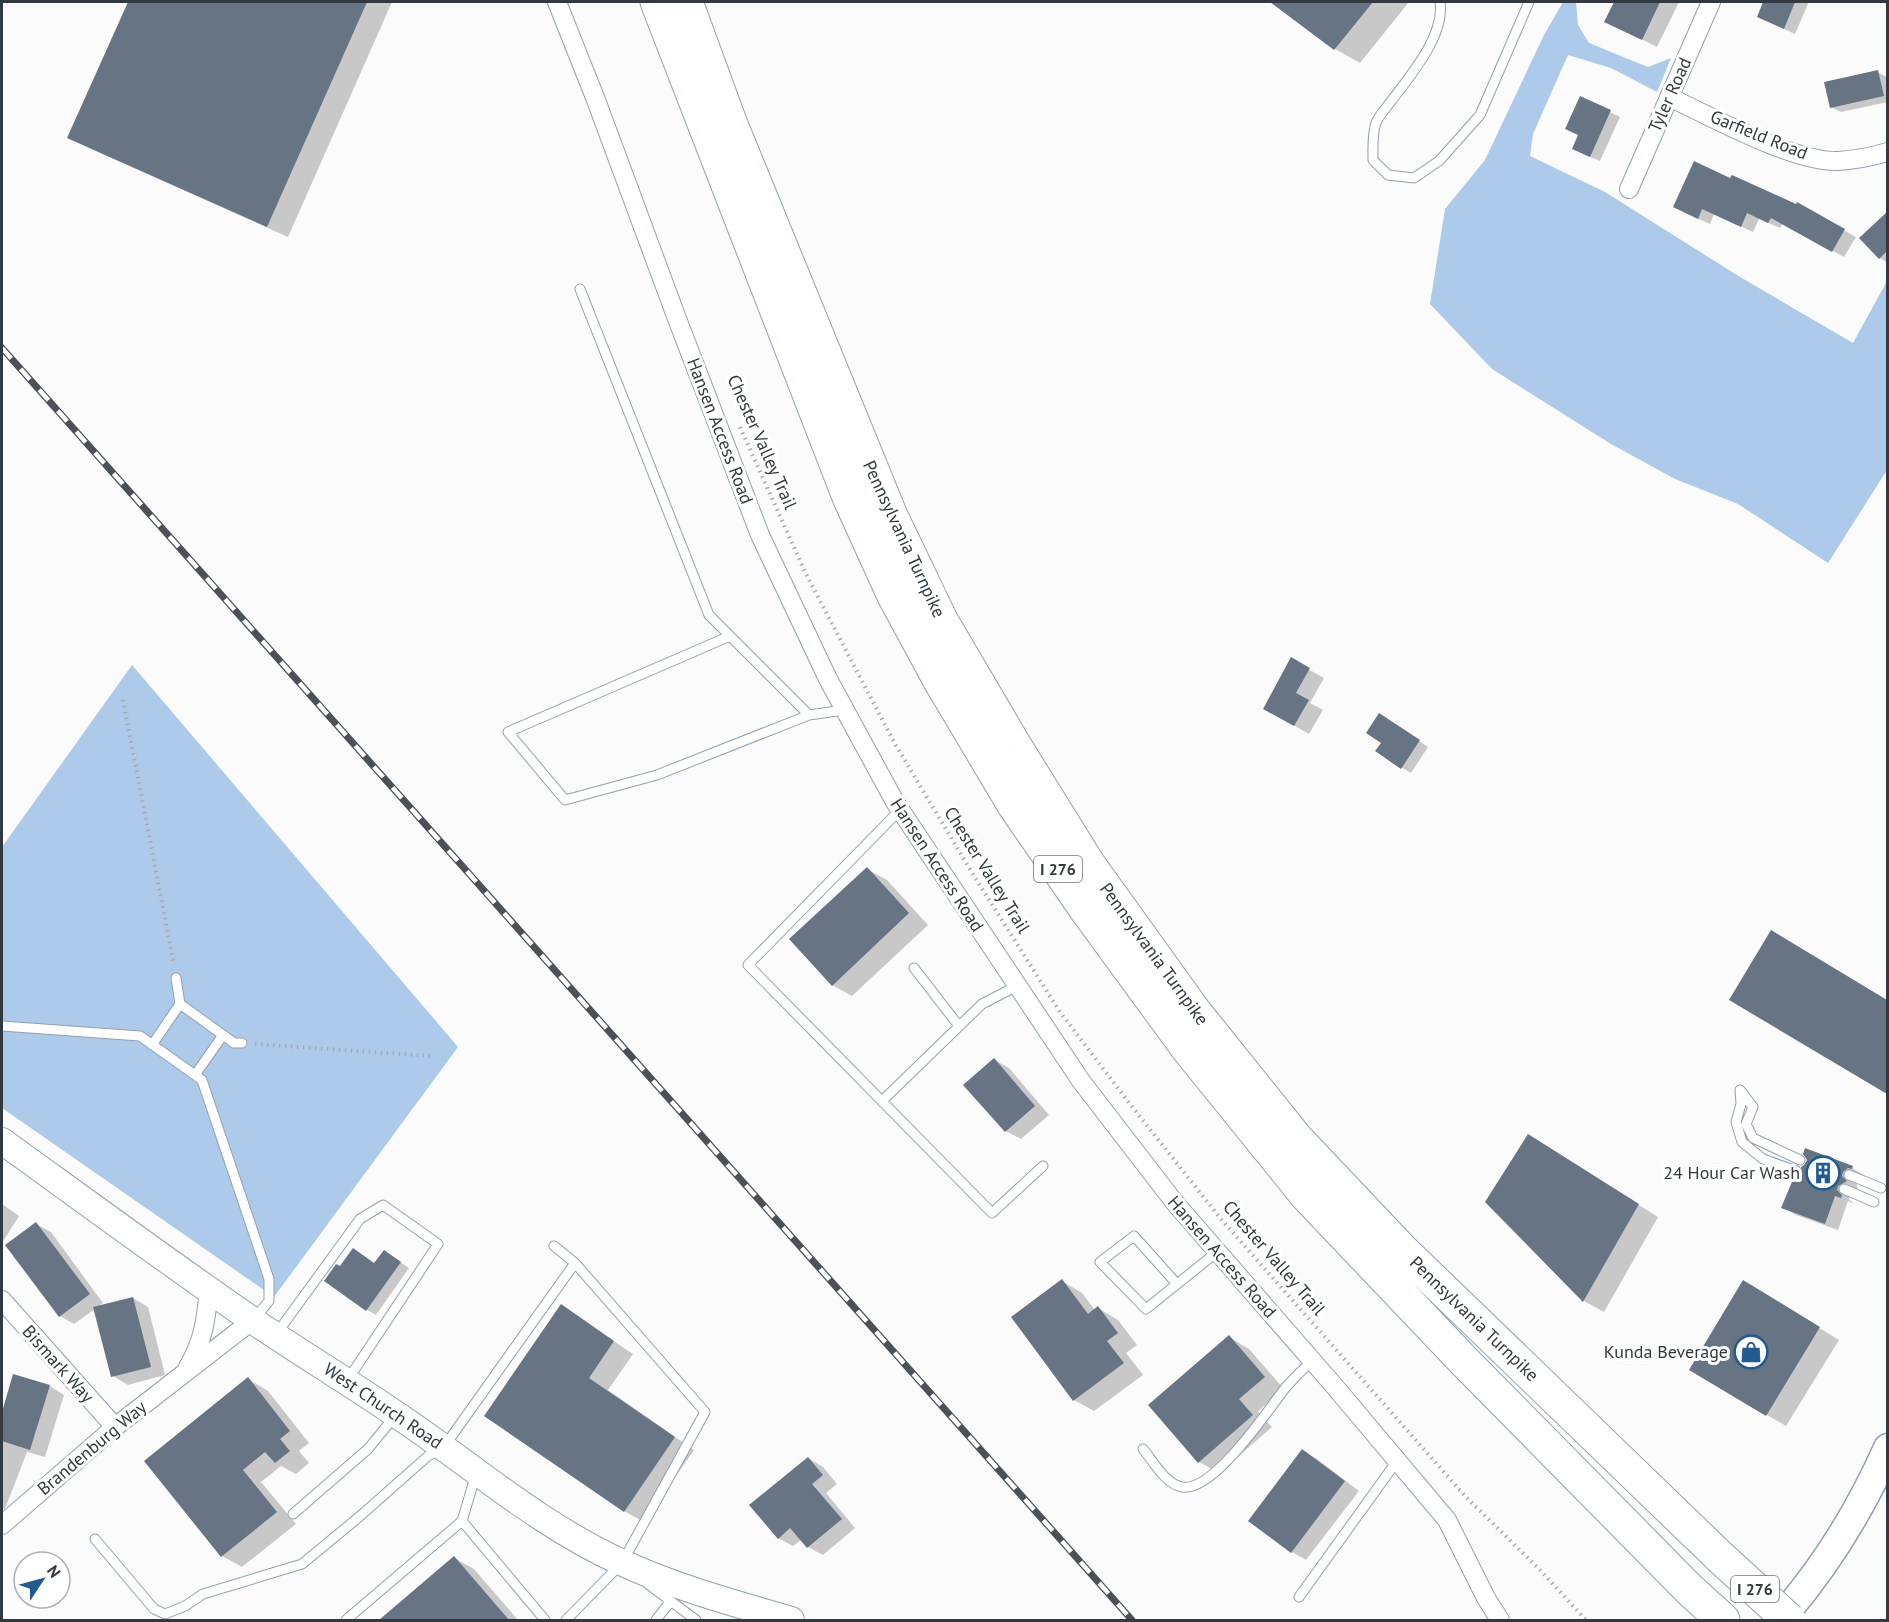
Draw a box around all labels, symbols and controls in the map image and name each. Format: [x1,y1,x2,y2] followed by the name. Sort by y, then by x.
[1643,54,1696,136] street label: Tyler Road
[1707,105,1811,164] street label: Garfield Road
[682,355,759,507] street label: Hansen Access Road
[722,371,803,513] street label: Chester Valley Trail
[858,457,951,621] street label: Pennsylvania Turnpike
[886,794,989,936] street label: Hansen Access Road
[939,802,1036,938] street label: Chester Valley Trail
[1034,856,1082,882] road number: I 276
[1095,878,1214,1030] street label: Pennsylvania Turnpike
[1805,1155,1841,1191] building icon: 24 Hour Car Wash
[1663,1161,1800,1184] place label: 24 Hour Car Wash
[1163,1191,1282,1323] street label: Hansen Access Road
[1218,1195,1331,1320] street label: Chester Valley Trail
[1405,1251,1544,1386] street label: Pennsylvania Turnpike
[18,1320,100,1408] street label: Bismark Way
[1733,1334,1769,1370] shop icon: Kunda Beverage
[1604,1340,1728,1363] place label: Kunda Beverage
[319,1357,447,1454] street label: West Church Road
[32,1395,151,1500] street label: Brandenburg Way
[12,1550,72,1610] north arrow
[43,1561,65,1581] text: N
[1731,1576,1779,1602] road number: I 276

